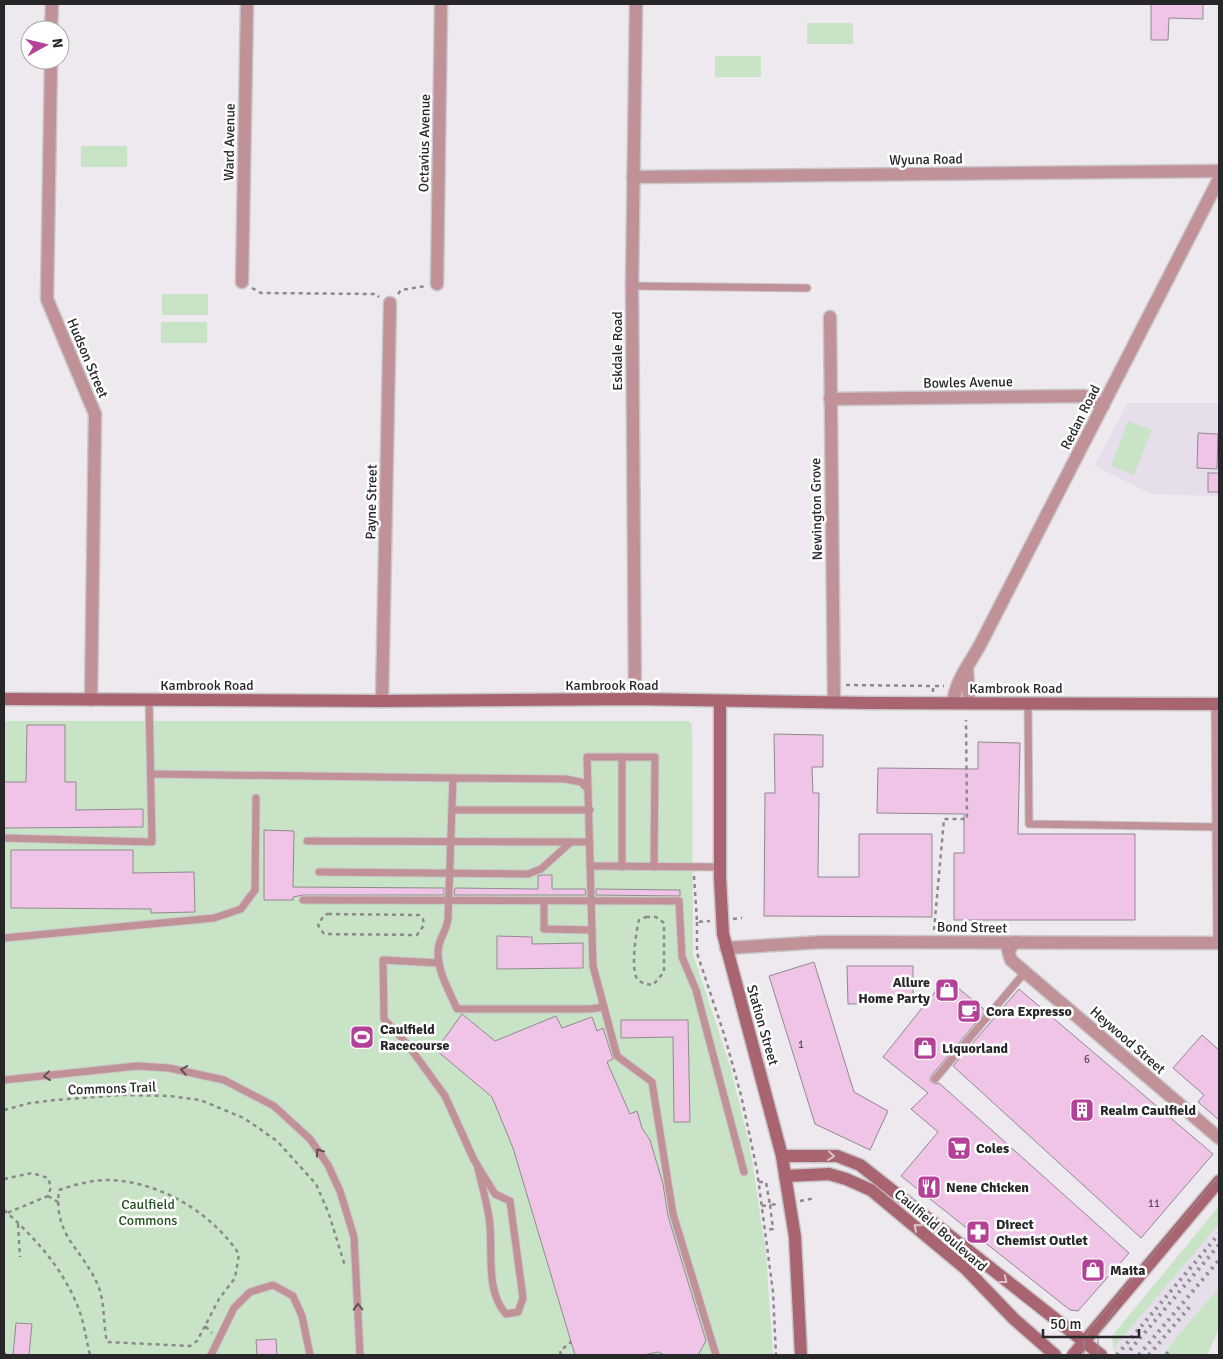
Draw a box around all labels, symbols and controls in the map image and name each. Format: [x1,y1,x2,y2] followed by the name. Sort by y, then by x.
[20,20,70,70] north arrow
[48,37,66,49] text: N
[415,94,434,192] street label: Octavius Avenue
[220,103,239,181] street label: Ward Avenue
[889,150,963,169] street label: Wyuna Road
[609,311,626,391] street label: Eskdale Road
[63,316,112,401] street label: Hudson Street
[923,373,1013,392] street label: Bowles Avenue
[1057,382,1104,452] street label: Redan Road
[807,458,826,560] street label: Newington Grove
[362,464,381,540] street label: Payne Street
[160,677,254,694] street label: Kambrook Road
[565,677,659,694] street label: Kambrook Road
[969,680,1063,697] street label: Kambrook Road
[937,918,1007,937] street label: Bond Street
[858,974,930,1007] place label: Allure Home Party
[934,977,960,1003] shop icon: Allure Home Party
[743,983,782,1067] street label: Station Street
[956,998,982,1024] cafe icon: Cora Expresso
[986,1003,1072,1020] place label: Cora Expresso
[1087,1003,1169,1078] street label: Heywood Street
[380,1021,449,1054] place label: Caulfield Racecourse
[349,1024,375,1050] sports icon: Caulfield Racecourse
[912,1035,938,1061] shop icon: Liquorland
[798,1038,804,1051] house number: 1
[942,1040,1009,1057] place label: Liquorland
[1084,1053,1090,1066] house number: 6
[179,1066,188,1076] one-way arrow
[43,1070,51,1081] one-way arrow
[68,1078,156,1099] street label: Commons Trail
[1069,1097,1095,1123] building icon: Realm Caulfield
[1100,1102,1197,1119] place label: Realm Caulfield
[946,1135,972,1161] supermarket icon: Coles
[976,1140,1009,1157] place label: Coles
[316,1148,325,1158] one-way arrow
[827,1150,835,1161] one-way arrow
[916,1174,942,1200] restaurant icon: Nene Chicken
[946,1179,1029,1196] place label: Nene Chicken
[891,1186,990,1275] street label: Caulfield Boulevard
[119,1196,178,1229] park label: Caulfield Commons
[1148,1197,1160,1210] house number: 11
[996,1216,1089,1249] place label: Direct Chemist Outlet
[965,1219,991,1245] pharmacy icon: Direct Chemist Outlet
[914,1224,923,1233] one-way arrow
[1080,1257,1106,1283] shop icon: Maita
[1110,1262,1145,1279] place label: Maita
[998,1274,1007,1283] one-way arrow
[353,1302,363,1310] one-way arrow
[1043,1306,1139,1338] scale bar
[1050,1315,1081,1333] text: 50 m

